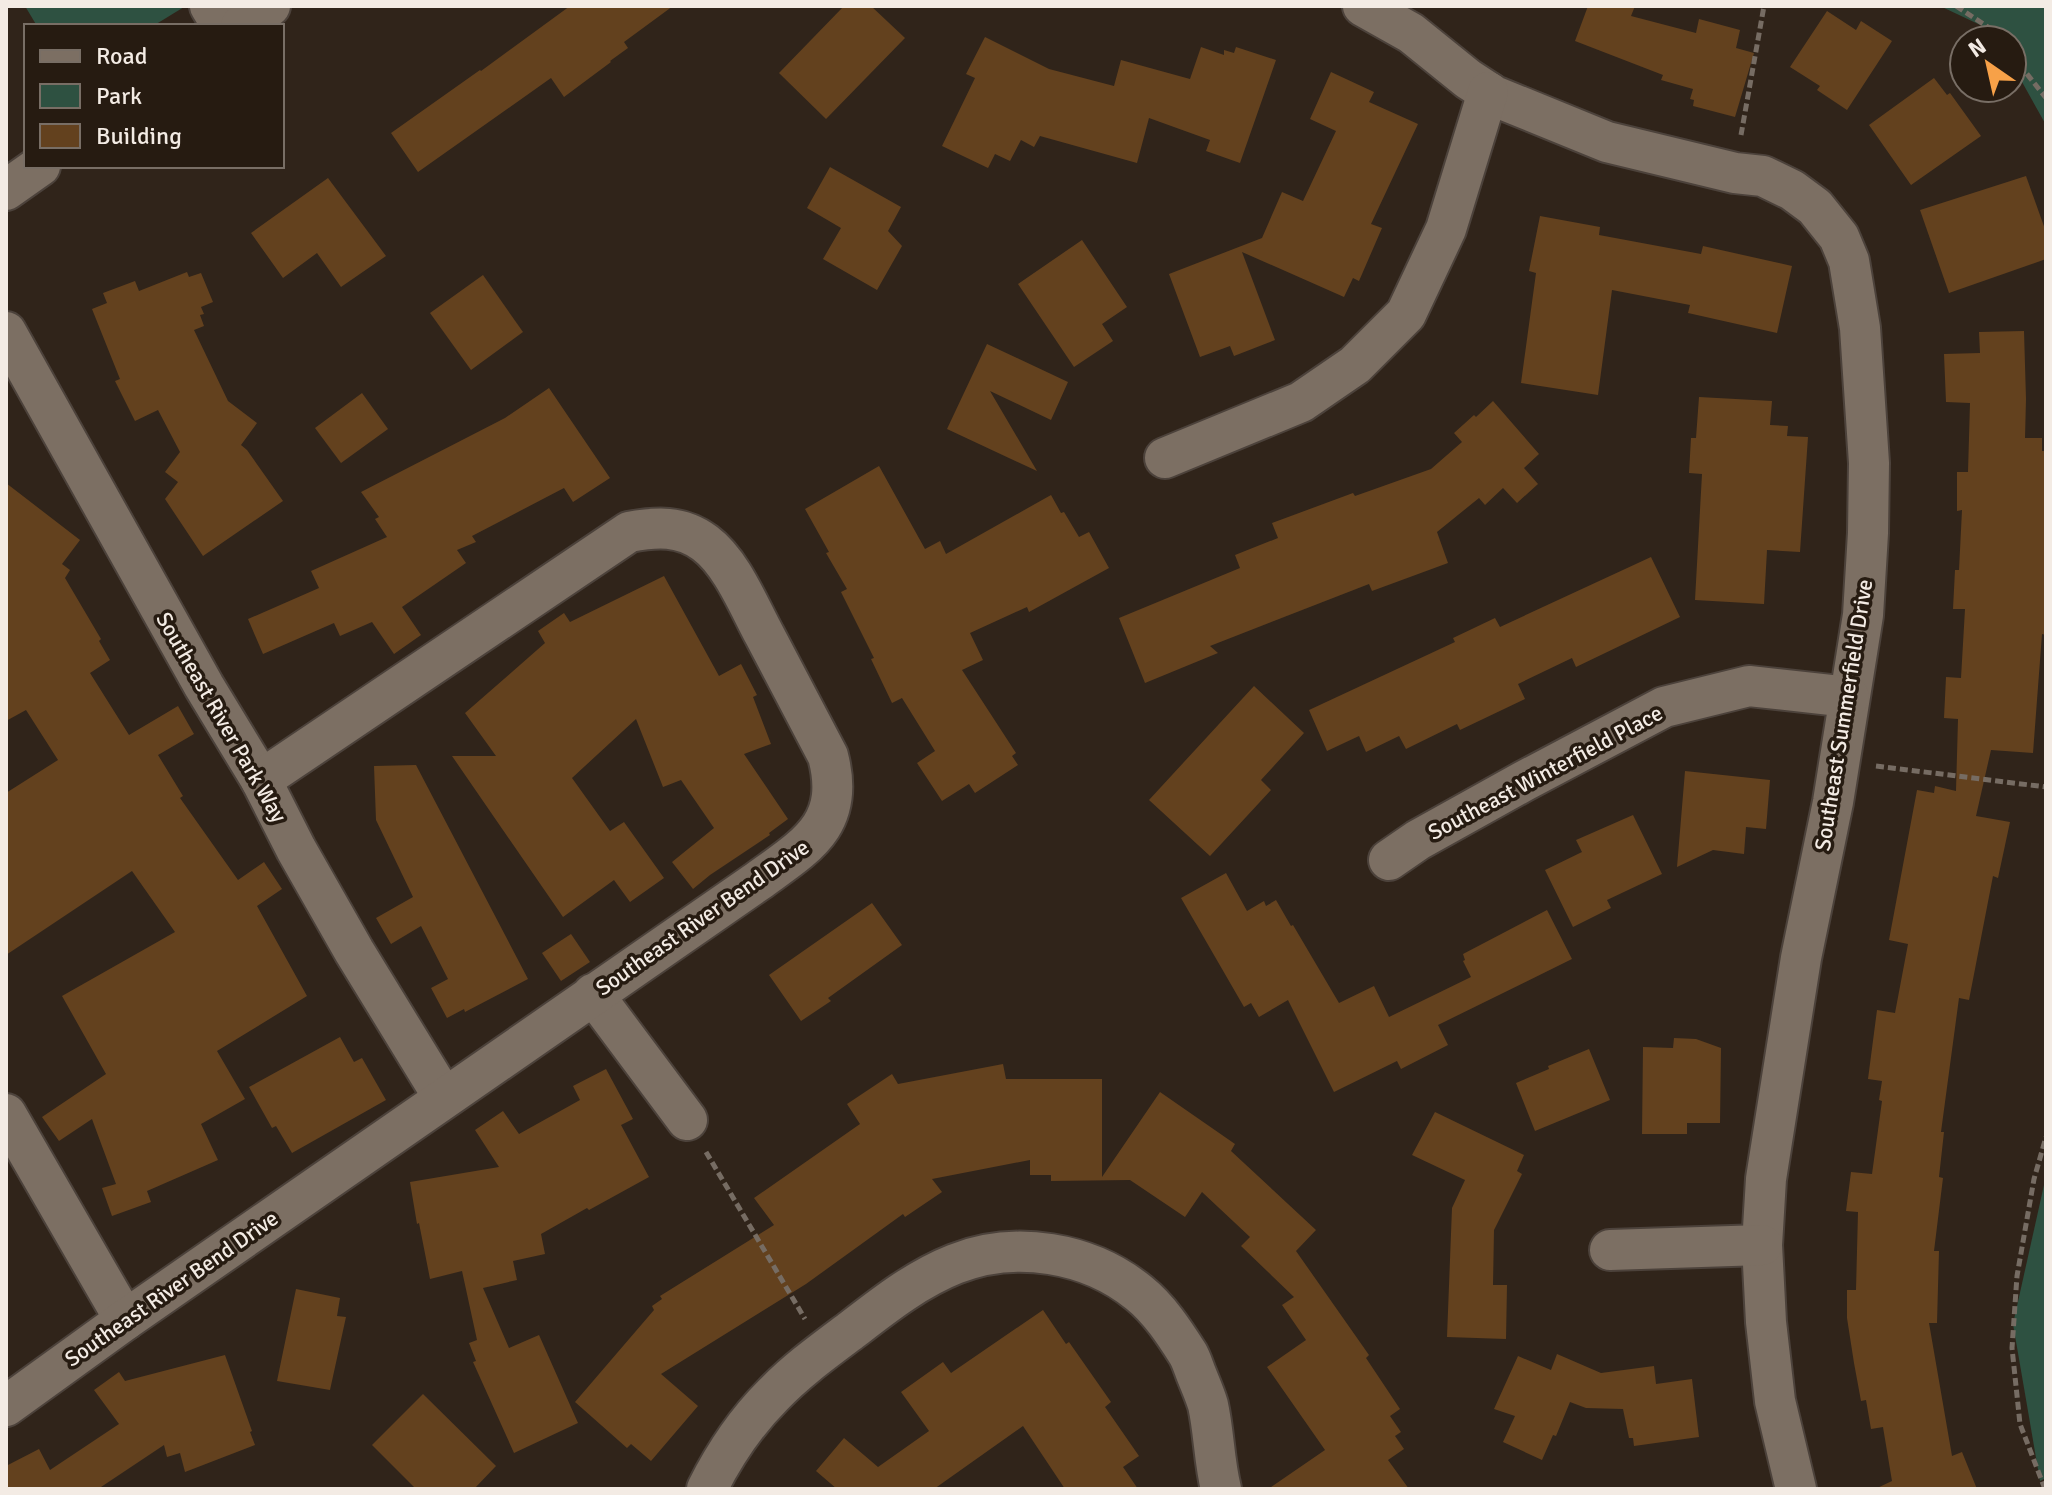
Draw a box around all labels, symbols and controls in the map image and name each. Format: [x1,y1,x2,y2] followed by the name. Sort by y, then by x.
[24,24,284,168] legend
[1948,24,2028,104] north arrow
[1963,32,1991,63] text: N
[96,41,147,71] text: Road
[96,81,142,111] text: Park
[96,121,182,151] text: Building
[1809,577,1878,853] street label: Southeast Summerfield Drive
[150,607,293,828] street label: Southeast River Park Way
[1423,699,1667,846] street label: Southeast Winterfield Place
[590,833,814,1001] street label: Southeast River Bend Drive
[59,1204,283,1372] street label: Southeast River Bend Drive

